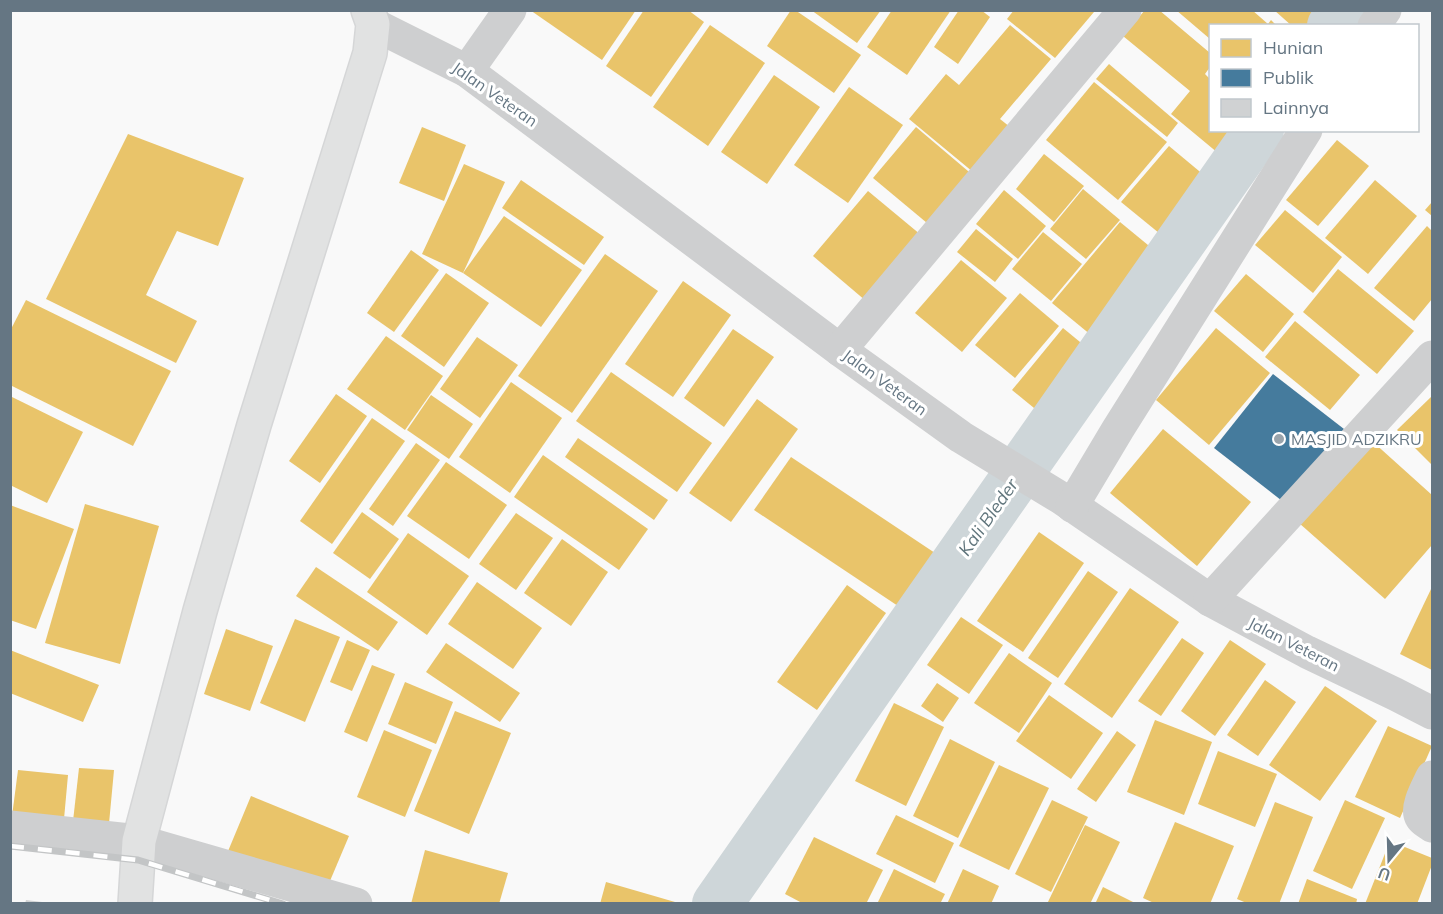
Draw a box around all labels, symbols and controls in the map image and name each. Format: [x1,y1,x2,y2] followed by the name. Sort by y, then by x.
[1209,24,1419,132] legend
[1263,36,1323,59] text: Hunian
[448,57,542,131] street label: Jalan Veteran
[1263,66,1314,89] text: Publik
[1263,96,1329,119] text: Lainnya
[839,345,931,419] street label: Jalan Veteran
[1291,429,1422,449] place label: MASJID ADZIKRU
[1272,432,1286,446] marker: MASJID ADZIKRU
[953,473,1024,560] water label: Kali Bleder
[1245,612,1343,676] street label: Jalan Veteran
[1359,830,1419,890] north arrow
[1375,863,1393,886] text: U

